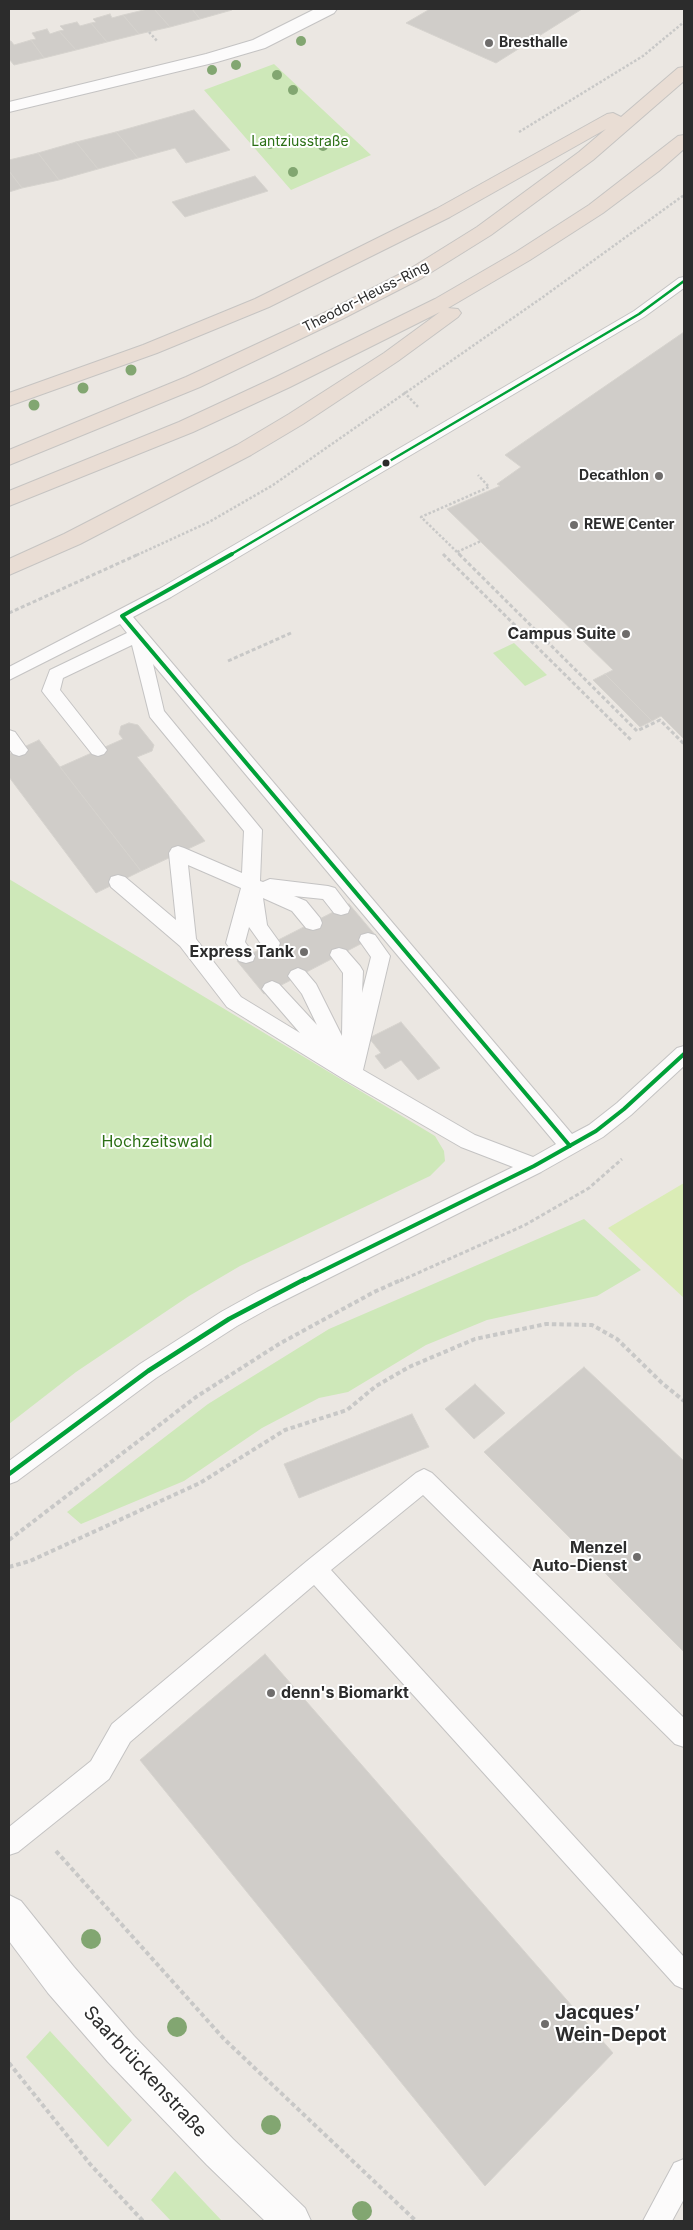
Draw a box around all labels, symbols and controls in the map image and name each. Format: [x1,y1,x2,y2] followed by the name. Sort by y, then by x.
[499,35,568,51] place label: Bresthalle
[483,37,495,49] marker: Bresthalle
[251,134,349,150] park label: Lantziusstraße
[300,258,432,336] street label: Theodor-Heuss-Ring
[381,458,391,468] unlabelled marker
[579,468,649,484] place label: Decathlon
[653,470,665,482] marker: Decathlon
[584,517,674,533] place label: REWE Center
[568,519,580,531] marker: REWE Center
[507,624,616,644] place label: Campus Suite
[620,628,632,640] marker: Campus Suite
[190,942,294,962] place label: Express Tank
[298,946,310,958] marker: Express Tank
[101,1132,213,1152] park label: Hochzeitswald
[532,1538,627,1576] place label: Menzel Auto-Dienst
[631,1551,643,1563] marker: Menzel Auto-Dienst
[281,1683,409,1703] place label: denn's Biomarkt
[265,1687,277,1699] marker: denn's Biomarkt
[78,2002,212,2142] street label: Saarbrückenstraße
[555,2002,667,2046] place label: Jacques’ Wein-Depot
[539,2018,551,2030] marker: Jacques’ Wein-Depot

